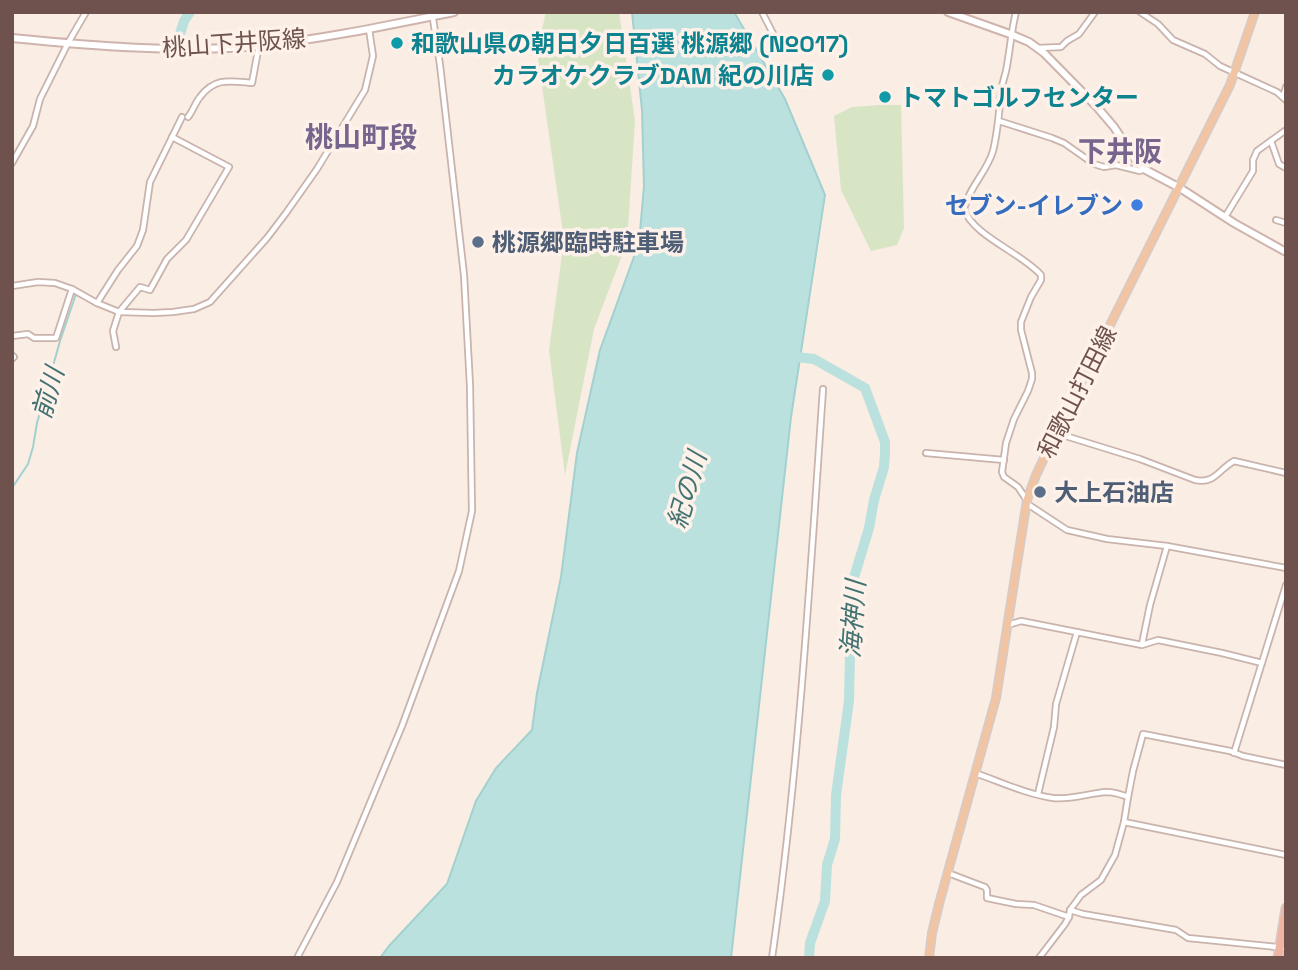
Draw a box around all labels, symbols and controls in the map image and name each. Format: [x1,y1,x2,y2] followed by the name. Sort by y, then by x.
[161,23,307,63] street label: 桃山下井阪線
[411,28,848,59] place label: 和歌山県の朝日夕日百選 桃源郷 (№017)
[389,35,405,51] marker: 和歌山県の朝日夕日百選 桃源郷 (№017)
[492,60,814,91] place label: カラオケクラブDAM 紀の川店
[820,67,836,83] marker: カラオケクラブDAM 紀の川店
[899,82,1139,113] place label: トマトゴルフセンター
[877,89,893,105] marker: トマトゴルフセンター
[305,119,417,155] district label: 桃山町段
[1078,133,1162,169] district label: 下井阪
[945,190,1123,221] place label: セブン-イレブン
[1129,197,1145,213] marker: セブン-イレブン
[492,227,684,258] place label: 桃源郷臨時駐車場
[470,234,486,250] marker: 桃源郷臨時駐車場
[1031,321,1123,463] street label: 和歌山打田線
[24,360,72,423] water label: 前川
[660,445,715,532] water label: 紀の川
[1054,477,1174,508] place label: 大上石油店
[1032,484,1048,500] marker: 大上石油店
[833,576,873,659] water label: 海神川

